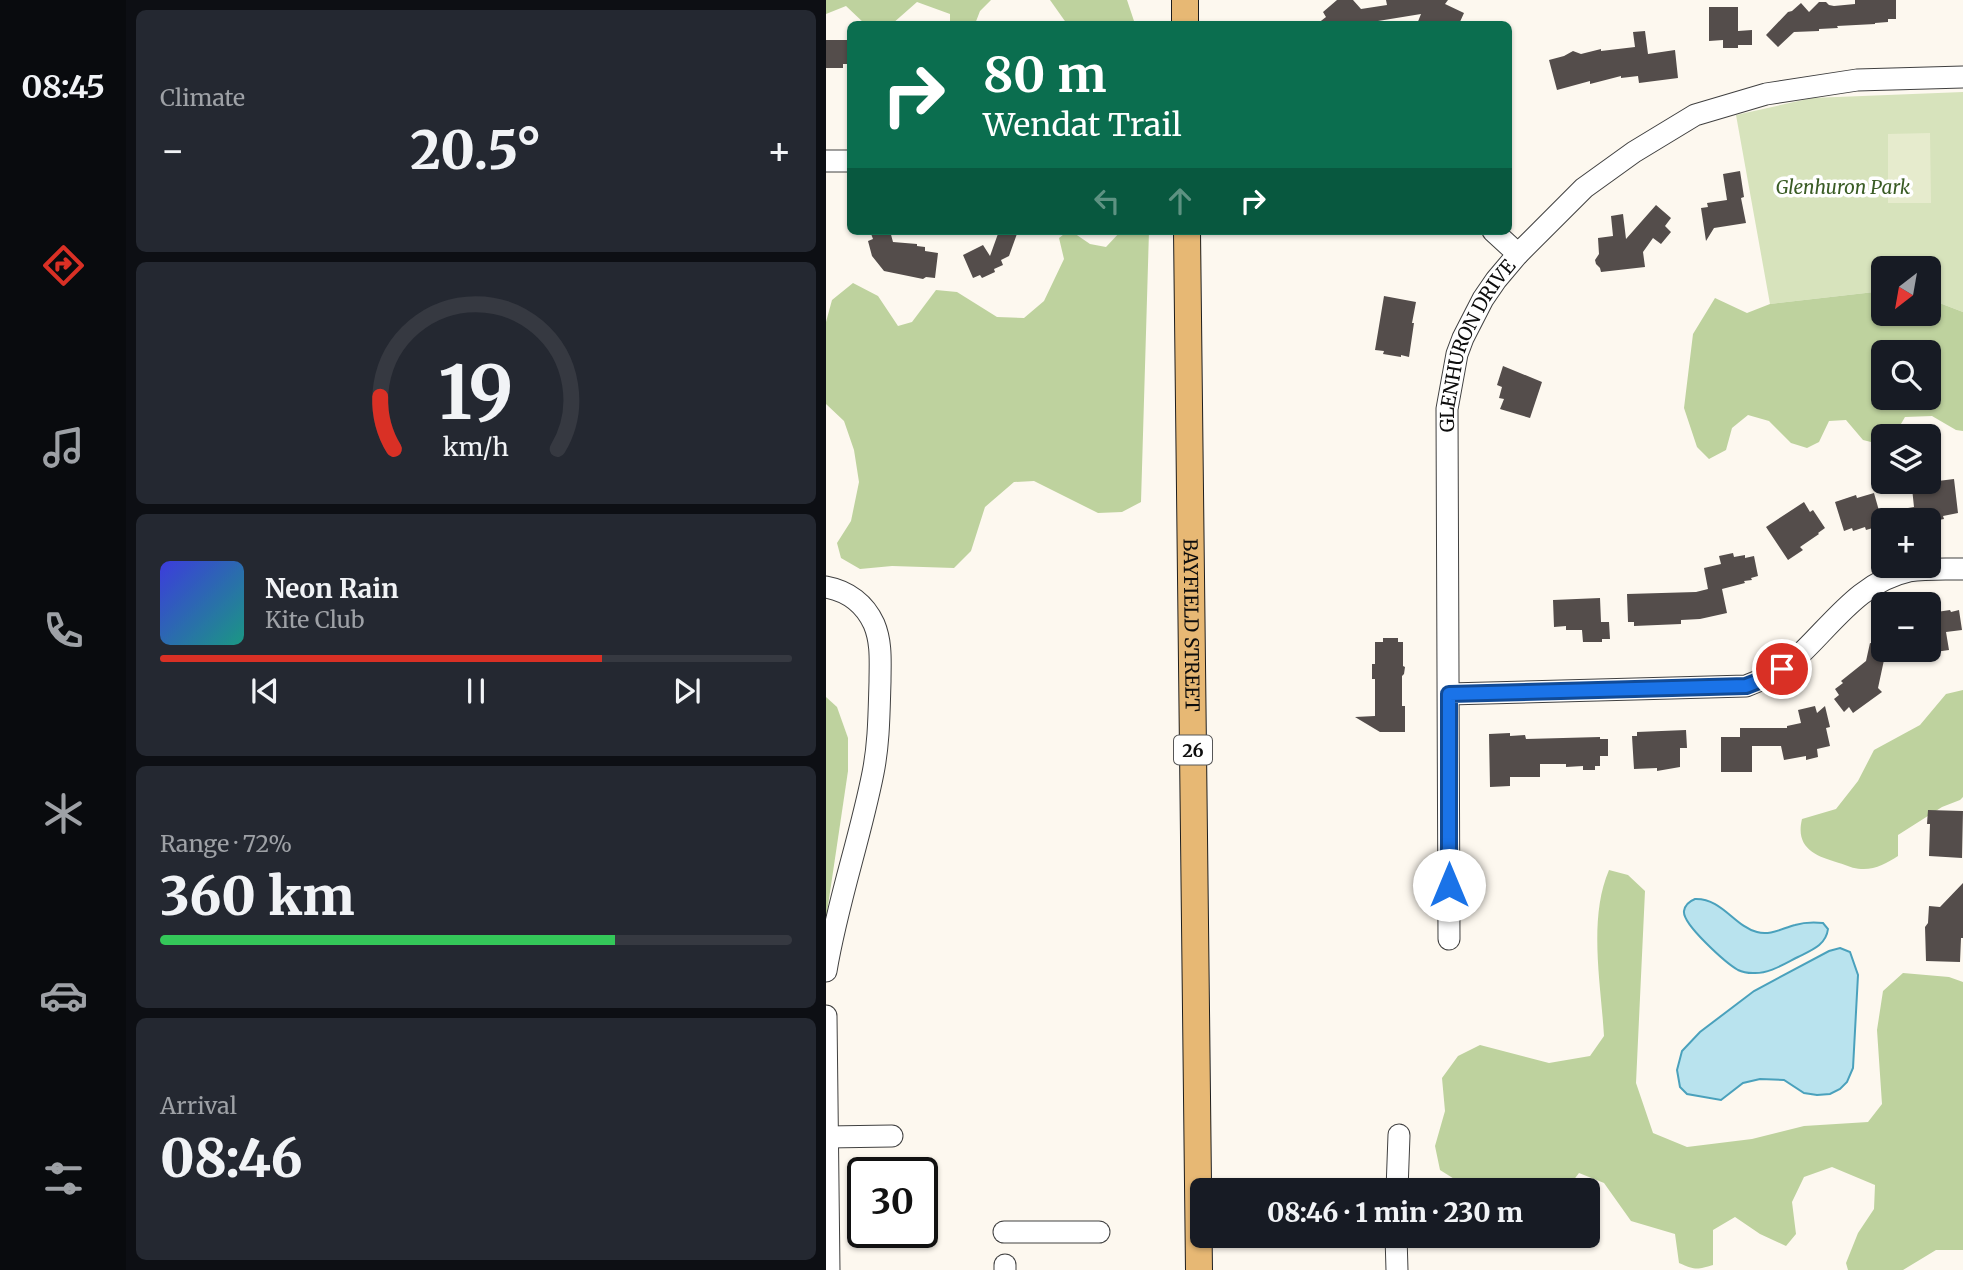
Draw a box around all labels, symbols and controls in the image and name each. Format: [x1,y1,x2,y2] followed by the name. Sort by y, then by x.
[983,44,1106,105] text: 80 m
[868,49,959,140] icon: right
[21,67,105,107] text: 08:45
[160,83,245,112] text: Climate
[983,105,1182,145] text: Wendat Trail
[410,118,542,183] text: 20.5°
[160,127,185,174] text: −
[767,127,792,174] text: +
[1776,175,1911,199] park label: Glenhuron Park
[1088,182,1126,220] icon: left
[1161,182,1199,220] icon: ahead
[1234,182,1272,220] icon: right
[39,241,88,290] icon: directions
[1435,254,1520,432] street label: GLENHURON DRIVE
[1871,256,1941,326] north arrow
[1871,256,1941,662] map controls
[1871,340,1941,410] button: search
[438,347,514,439] text: 19
[39,423,88,472] icon: music
[1871,424,1941,494] button: layers
[443,431,509,463] text: km/h
[1871,508,1941,578] button: +
[1179,538,1205,712] street label: BAYFIELD STREET
[265,572,399,605] text: Neon Rain
[1871,592,1941,662] button: −
[265,605,364,634] text: Kite Club
[39,606,88,655] icon: phone
[1752,639,1812,699] pin
[1763,650,1801,688] icon: arrive
[246,672,284,710] icon: previous
[457,672,495,710] icon: pause
[668,672,706,710] icon: next
[1174,736,1212,764] road number: 26
[39,789,88,838] icon: climate
[160,829,292,858] text: Range · 72%
[1412,848,1486,922] position arrow
[160,864,355,929] text: 360 km
[39,971,88,1020] icon: car
[160,1091,237,1120] text: Arrival
[160,1126,303,1191] text: 08:46
[39,1154,88,1203] icon: filters
[847,1157,938,1248] speed limit sign: 30
[1267,1196,1523,1229] text: 08:46 · 1 min · 230 m

